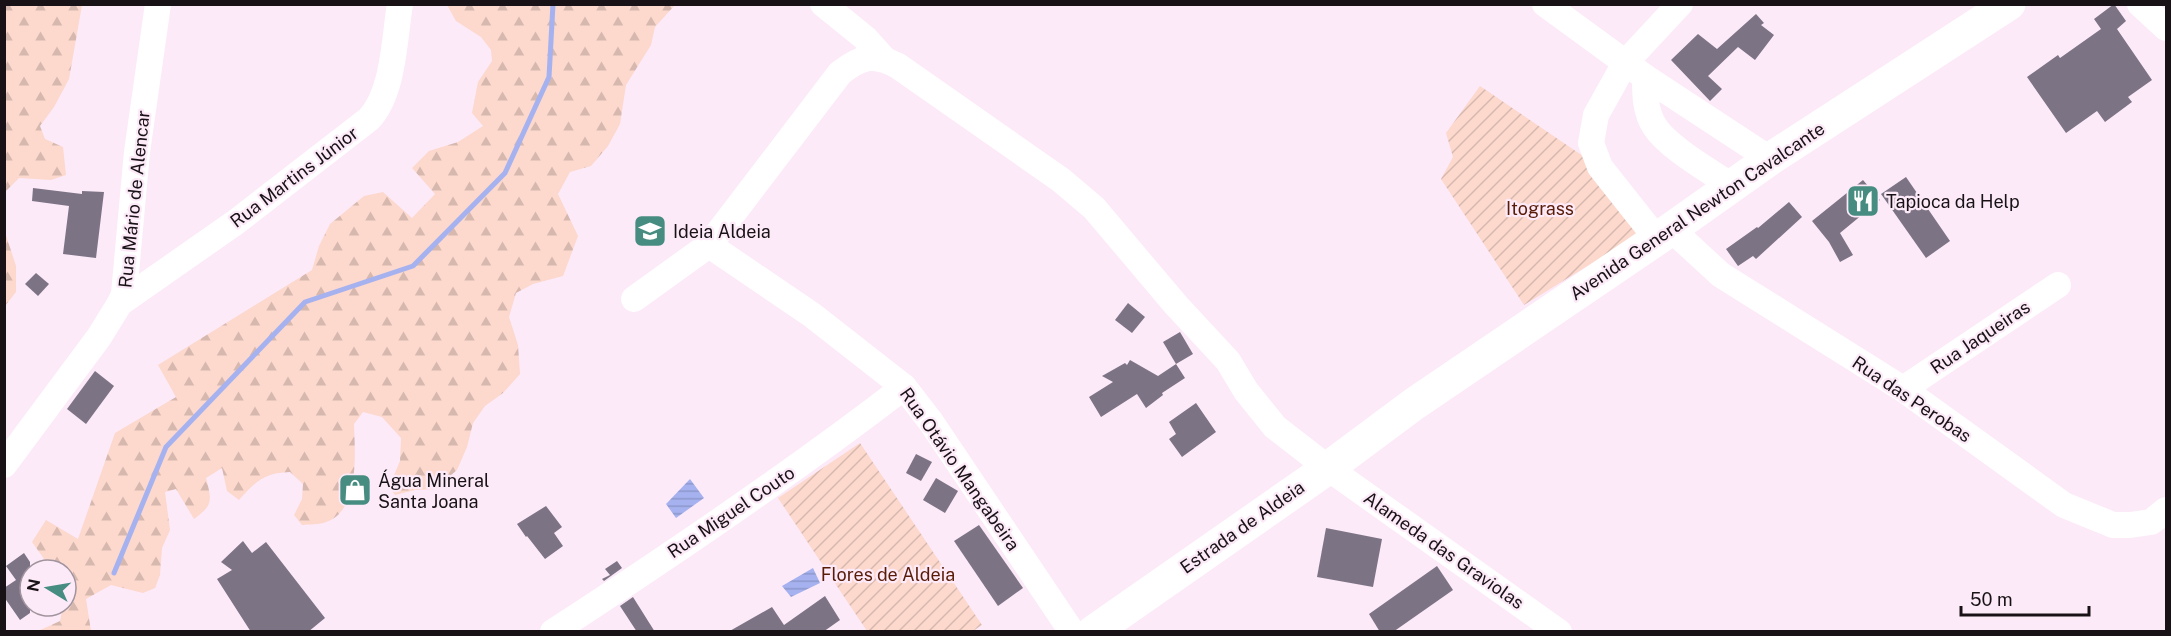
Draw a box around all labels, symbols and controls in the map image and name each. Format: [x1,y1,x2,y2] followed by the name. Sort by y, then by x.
[114,109,154,289] street label: Rua Mário de Alencar
[1566,118,1828,304] street label: Avenida General Newton Cavalcante
[226,122,362,232] street label: Rua Martins Júnior
[1845,183,1881,219] restaurant icon: Tapioca da Help
[1886,191,2020,212] place label: Tapioca da Help
[1506,198,1574,219] park label: Itograss
[632,213,668,249] school or university icon: Ideia Aldeia
[673,221,771,242] place label: Ideia Aldeia
[1926,296,2034,378] street label: Rua Jaqueiras
[1849,351,1975,447] street label: Rua das Perobas
[896,384,1024,554] street label: Rua Otávio Mangabeira
[664,462,798,562] street label: Rua Miguel Couto
[378,469,489,512] place label: Água Mineral Santa Joana
[337,472,373,508] shop icon: Água Mineral Santa Joana
[1176,476,1308,578] street label: Estrada de Aldeia
[1360,487,1528,613] street label: Alameda das Graviolas
[18,558,78,618] north arrow
[821,564,955,585] park label: Flores de Aldeia
[23,577,44,593] text: N
[1961,579,2088,617] scale bar
[1970,589,2013,610] text: 50 m

